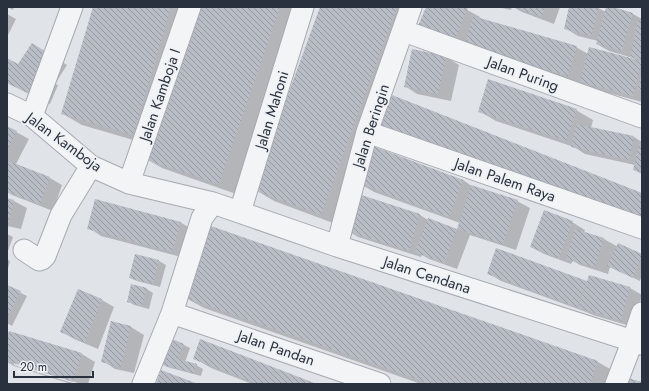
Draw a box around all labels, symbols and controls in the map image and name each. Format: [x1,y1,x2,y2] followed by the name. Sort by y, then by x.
[133,45,186,146] street label: Jalan Kamboja I
[482,50,562,97] street label: Jalan Puring
[249,68,294,154] street label: Jalan Mahoni
[346,81,395,173] street label: Jalan Beringin
[20,106,106,177] street label: Jalan Kamboja
[450,152,558,208] street label: Jalan Palem Raya
[379,250,473,299] street label: Jalan Cendana
[233,324,318,371] street label: Jalan Pandan
[14,353,93,379] scale bar
[20,358,47,376] text: 20 m

